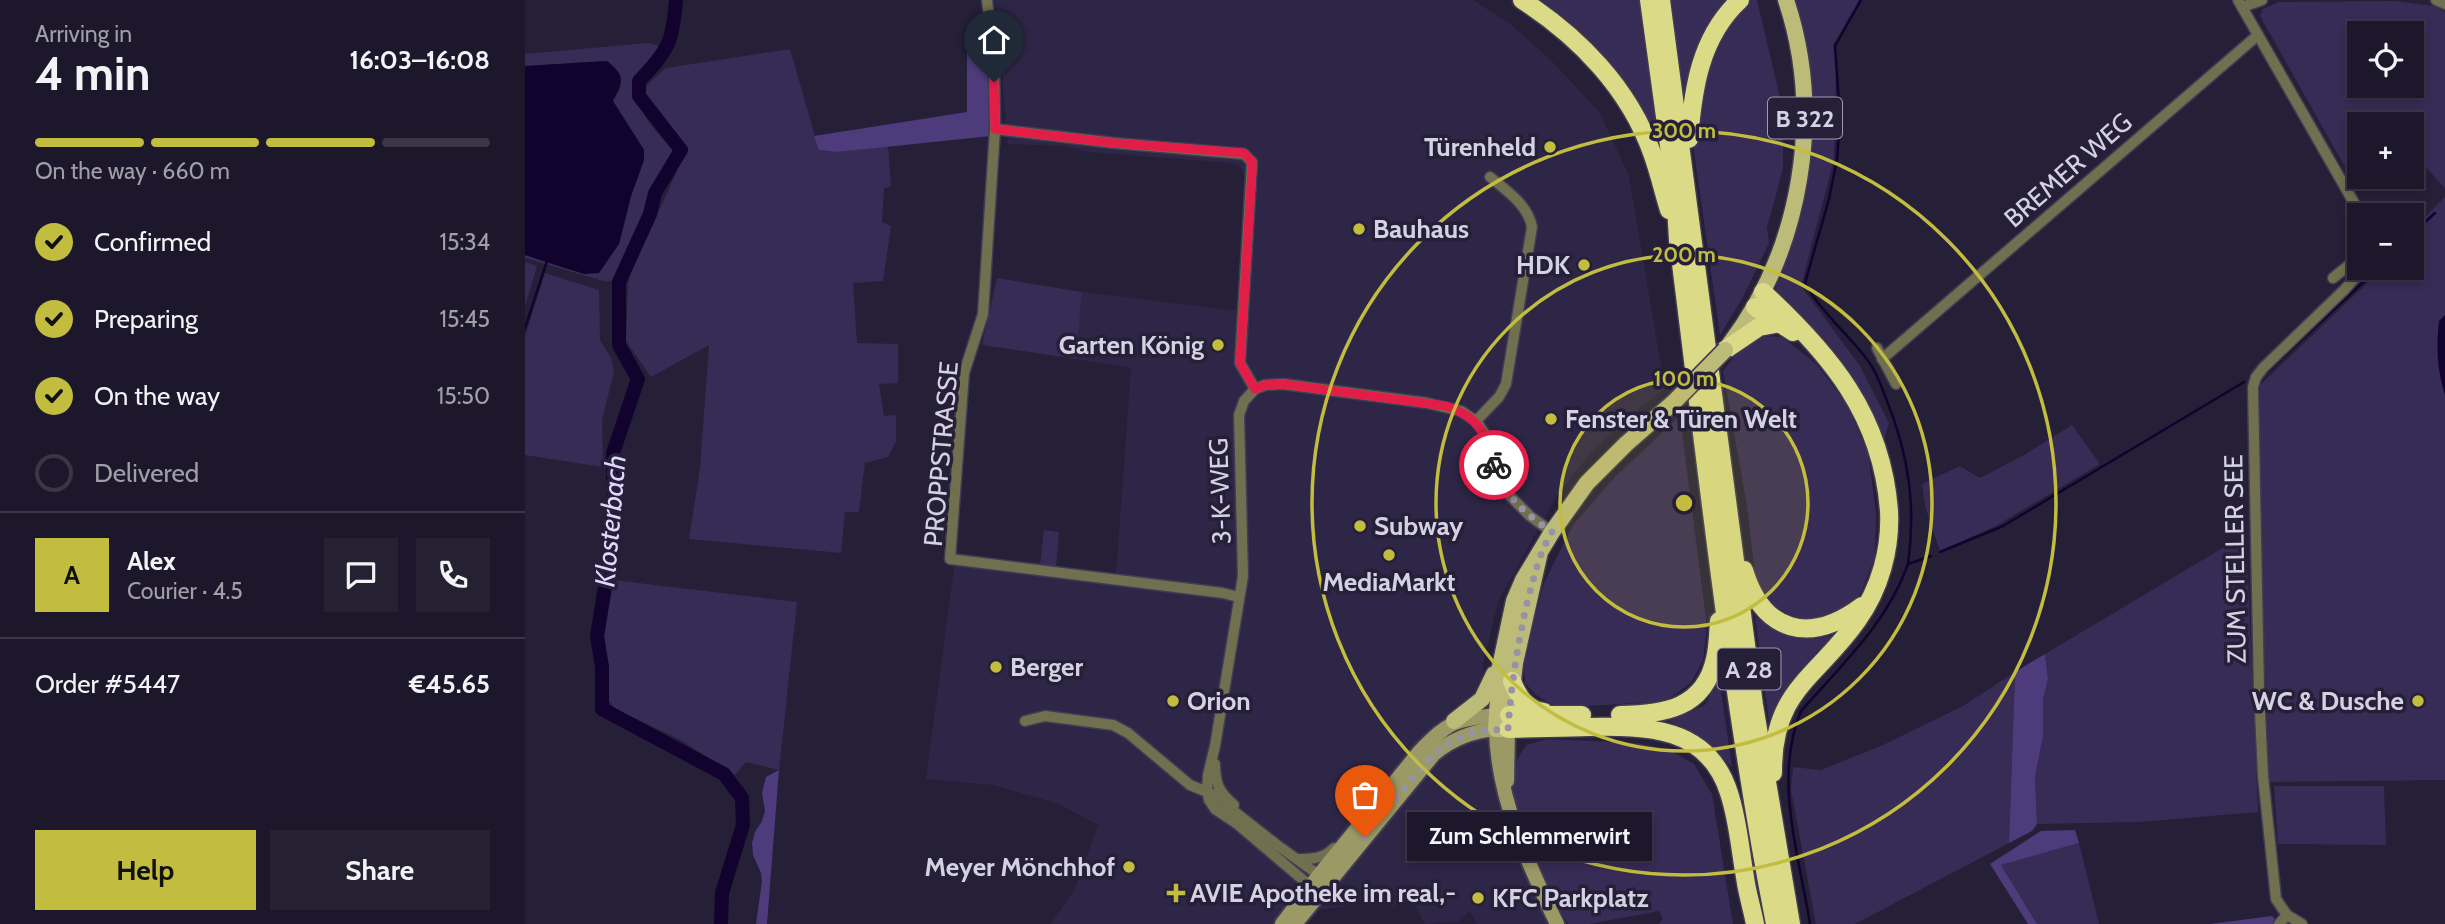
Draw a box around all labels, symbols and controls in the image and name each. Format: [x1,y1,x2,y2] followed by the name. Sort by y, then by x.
[964,10,1024,82] pin
[35,20,132,48] text: Arriving in
[975,21,1013,59] icon: home
[2347,21,2424,280] map controls
[2347,21,2424,98] button: locate
[350,44,490,76] text: 16:03–16:08
[35,46,150,102] text: 4 min
[1768,98,1842,138] road number: B 322
[1998,106,2138,234] street label: BREMER WEG
[2347,112,2424,189] button: +
[1652,118,1716,143] text: 300 m
[1424,131,1536,163] place label: Türenheld
[1542,139,1558,155] marker: Türenheld
[35,157,230,185] text: On the way · 660 m
[2347,203,2424,280] button: −
[1373,213,1469,245] place label: Bauhaus
[1351,221,1367,237] marker: Bauhaus
[35,223,73,261] icon: check
[94,226,211,258] text: Confirmed
[440,228,490,256] text: 15:34
[1652,242,1716,267] text: 200 m
[1516,249,1571,281] place label: HDK
[1576,257,1592,273] marker: HDK
[35,300,73,338] icon: check
[94,303,198,335] text: Preparing
[440,305,490,333] text: 15:45
[1059,329,1204,361] place label: Garten König
[1210,337,1226,353] marker: Garten König
[917,360,965,548] street label: PROPPSTRASSE
[1654,366,1714,391] text: 100 m
[35,377,73,415] icon: check
[94,380,220,412] text: On the way
[437,382,490,410] text: 15:50
[1565,403,1797,435] place label: Fenster & Türen Welt
[1543,411,1559,427] marker: Fenster & Türen Welt
[1459,430,1529,500] courier
[1202,437,1238,545] street label: 3-K-WEG
[1475,446,1513,484] icon: bike
[587,454,633,588] water label: Klosterbach
[2217,454,2253,664] street label: ZUM STELLER SEE
[94,457,199,489] text: Delivered
[1672,491,1696,515] centre of rings
[1374,510,1463,542] place label: Subway
[1352,518,1368,534] marker: Subway
[324,538,398,612] button: chat
[416,538,490,612] button: phone
[127,545,176,577] text: Alex
[1381,547,1397,563] marker: MediaMarkt
[64,559,80,591] text: A
[1322,566,1456,598] place label: MediaMarkt
[127,577,243,605] text: Courier · 4.5
[1717,648,1781,690] road number: A 28
[1010,651,1083,683] place label: Berger
[988,659,1004,675] marker: Berger
[35,668,180,700] text: Order #5447
[409,668,490,700] text: €45.65
[1187,685,1251,717] place label: Orion
[2252,685,2404,717] place label: WC & Dusche
[1165,693,1181,709] marker: Orion
[2410,693,2426,709] marker: WC & Dusche
[1335,765,1395,837] pin
[1346,776,1384,814] icon: bag
[1407,812,1652,862] callout: Zum Schlemmerwirt
[1429,822,1630,850] text: Zum Schlemmerwirt
[35,830,256,910] button: Help
[270,830,490,910] button: Share
[924,851,1115,883] place label: Meyer Mönchhof
[1121,859,1137,875] marker: Meyer Mönchhof
[1190,877,1456,909] place label: AVIE Apotheke im real,-
[1492,882,1648,914] place label: KFC Parkplatz
[1168,885,1184,901] marker: AVIE Apotheke im real,-
[1470,890,1486,906] marker: KFC Parkplatz

